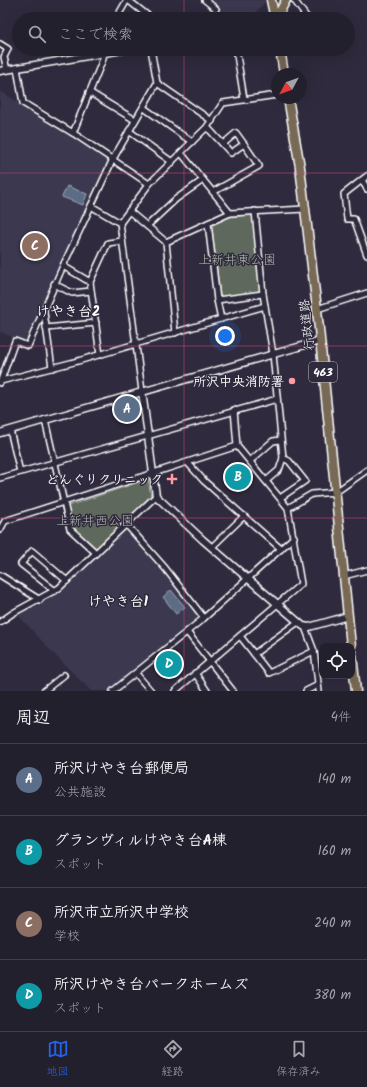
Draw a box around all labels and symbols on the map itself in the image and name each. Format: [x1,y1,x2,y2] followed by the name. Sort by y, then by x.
[271,68,307,104] north arrow
[22,231,48,261] pin: C
[198,250,276,271] park label: 上新井東公園
[294,298,321,352] street label: 行政道路
[36,301,100,323] district label: けやき台2
[215,326,235,346] your location
[309,362,337,382] road number: 463
[193,372,284,393] place label: 所沢中央消防署
[287,376,297,386] marker: 所沢中央消防署
[114,394,140,424] pin: A
[225,462,251,492] pin: B
[45,470,163,491] place label: どんぐりクリニック
[166,473,178,485] marker: どんぐりクリニック
[56,511,134,532] park label: 上新井西公園
[88,591,149,613] district label: けやき台1
[156,649,182,679] pin: D

